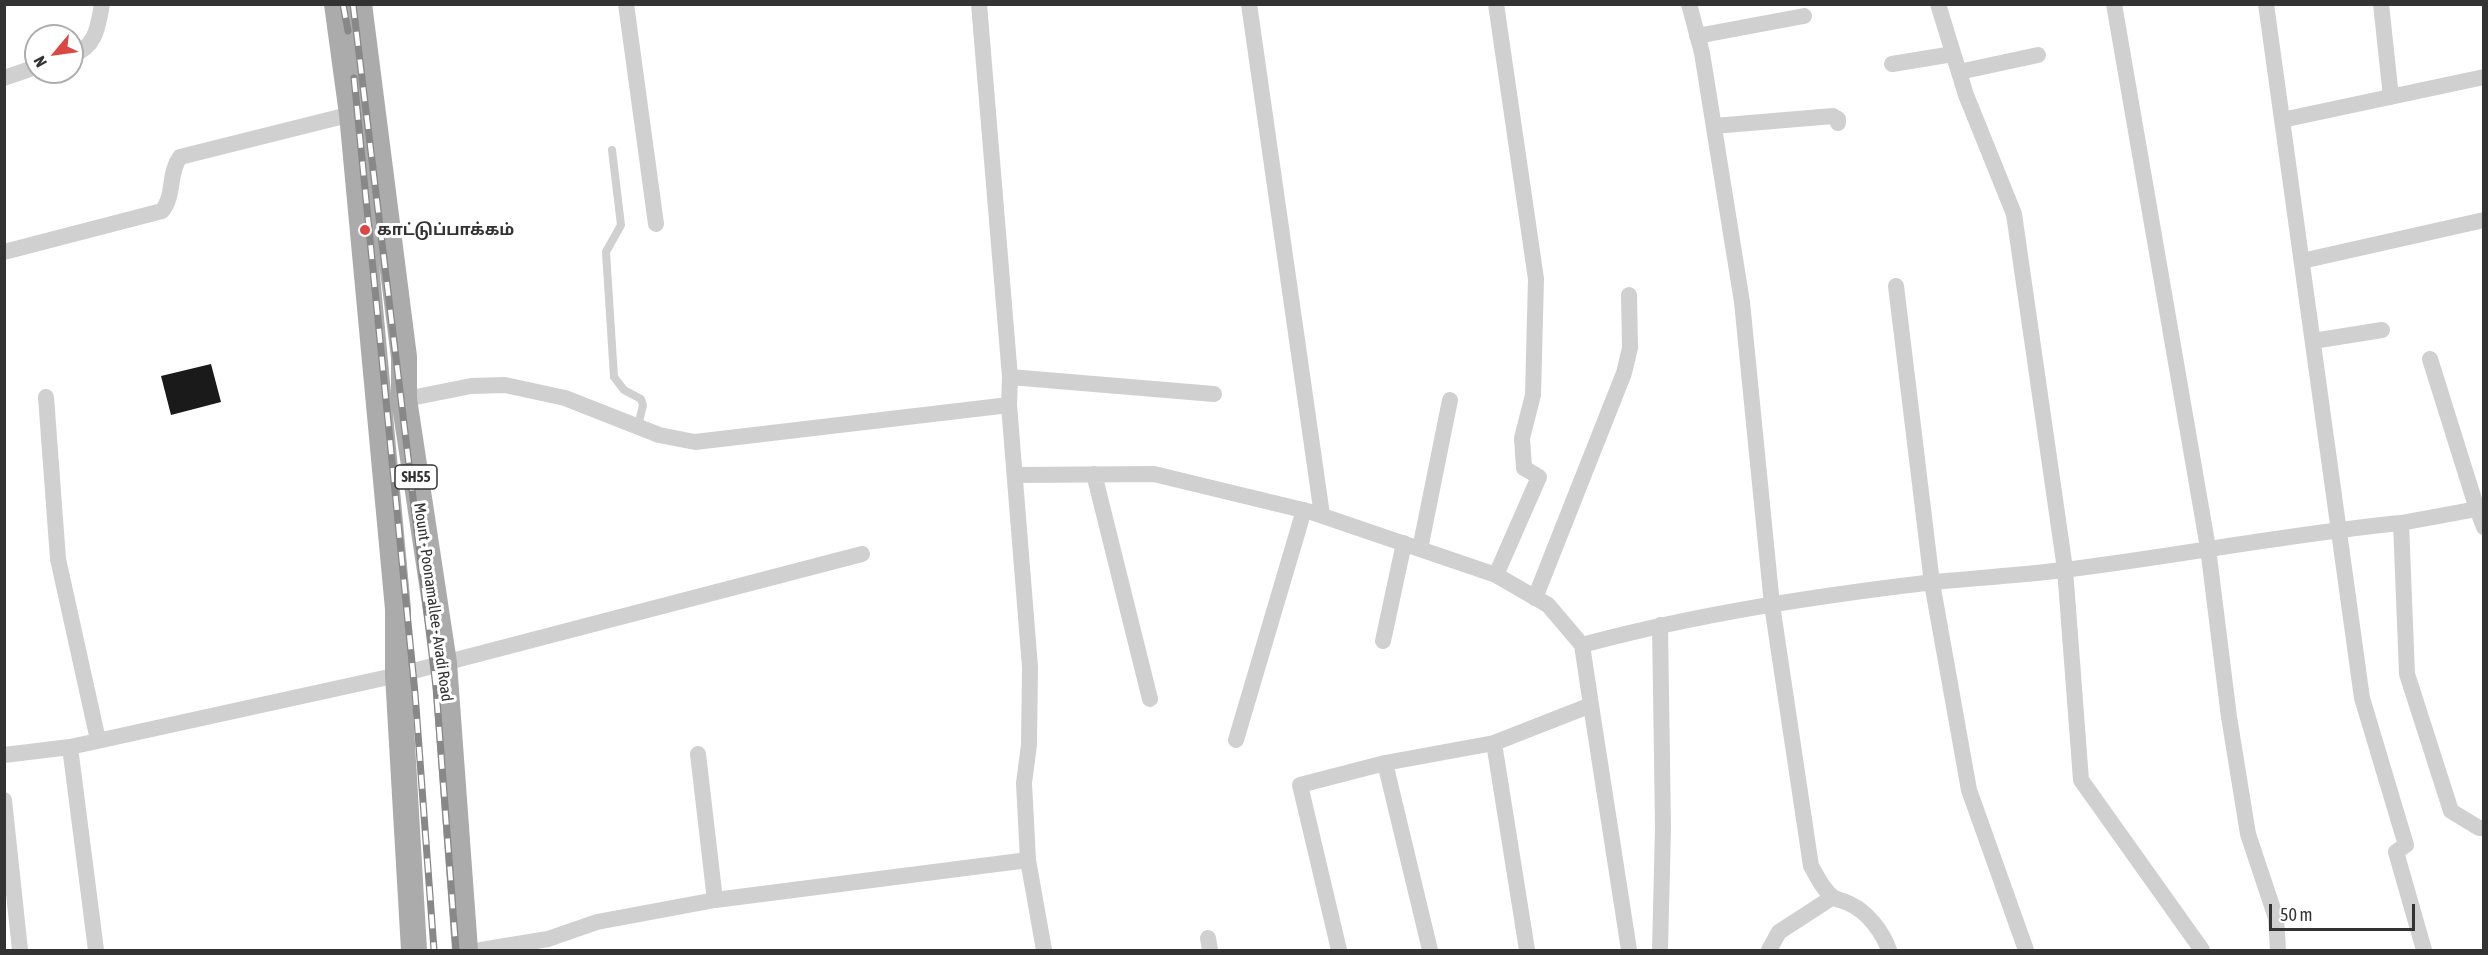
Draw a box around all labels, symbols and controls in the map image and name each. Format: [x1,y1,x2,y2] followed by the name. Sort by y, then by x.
[24,24,84,84] north arrow
[30,53,50,70] text: N
[377,220,514,240] place label: காட்டுப்பாக்கம்
[358,223,372,237] marker: காட்டுப்பாக்கம்
[395,465,437,489] road number: SH55
[410,501,456,703] street label: Mount - Poonamallee - Avadi Road
[2272,892,2418,930] scale bar
[2280,904,2312,925] text: 50 m

